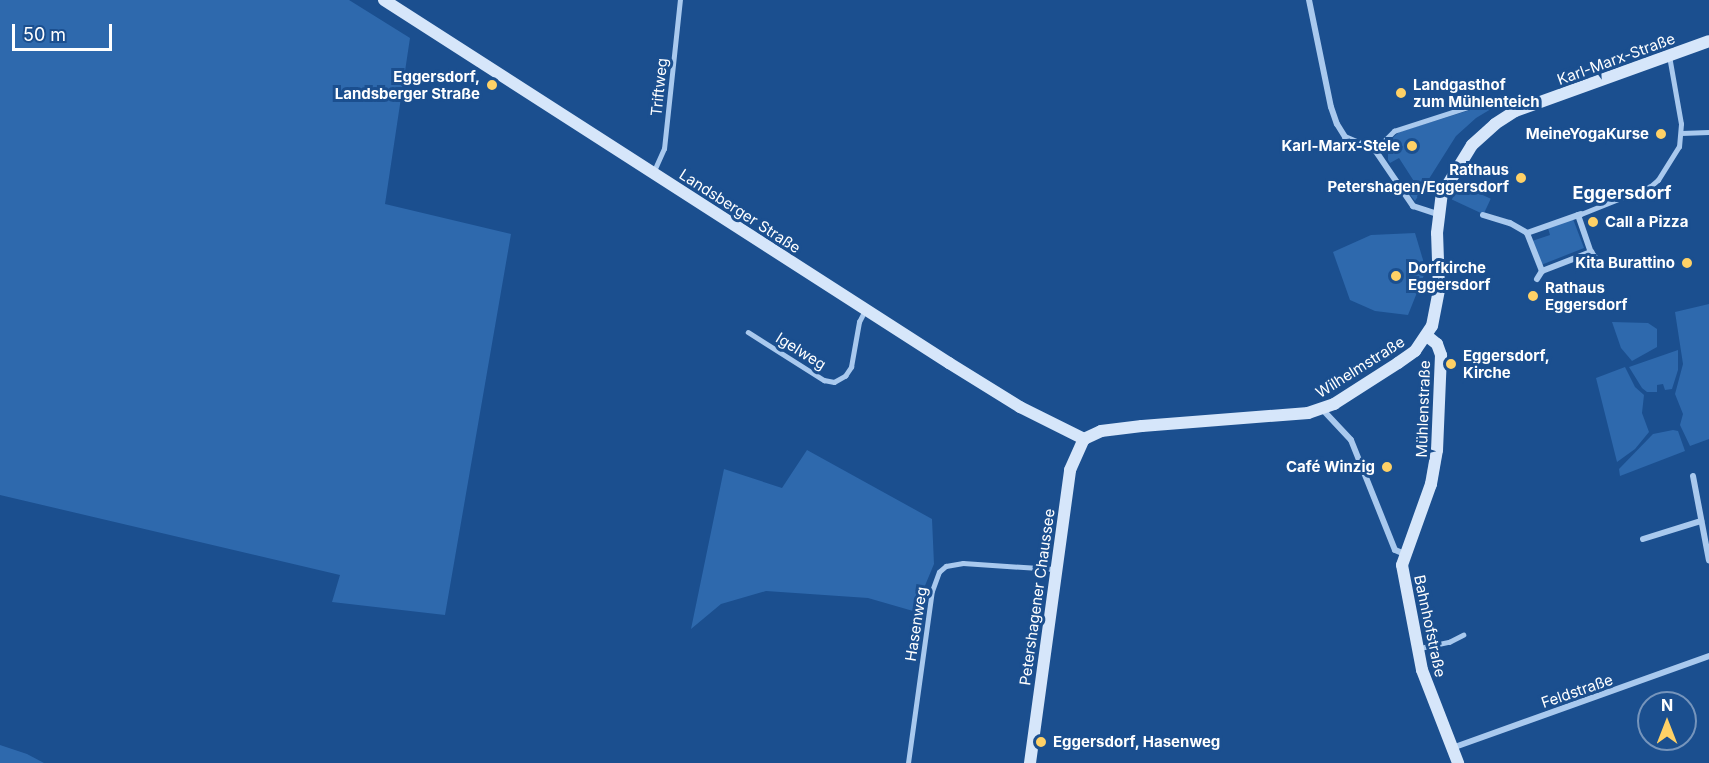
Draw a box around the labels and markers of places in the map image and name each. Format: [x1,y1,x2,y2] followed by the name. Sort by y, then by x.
[335,67,480,102] place label: Eggersdorf, Landsberger Straße
[1413,75,1540,110] place label: Landgasthof zum Mühlenteich
[485,78,499,92] marker: Eggersdorf, Landsberger Straße
[1394,86,1408,100] marker: Landgasthof zum Mühlenteich
[1526,125,1649,143] place label: MeineYogaKurse
[1654,127,1668,141] marker: MeineYogaKurse
[1282,137,1400,155] place label: Karl-Marx-Stele
[1405,139,1419,153] marker: Karl-Marx-Stele
[1328,160,1509,195] place label: Rathaus Petershagen/Eggersdorf
[1514,171,1528,185] marker: Rathaus Petershagen/Eggersdorf
[1605,213,1688,231] place label: Call a Pizza
[1586,215,1600,229] marker: Call a Pizza
[1575,254,1675,272] place label: Kita Burattino
[1680,256,1694,270] marker: Kita Burattino
[1408,258,1491,293] place label: Dorfkirche Eggersdorf
[1389,269,1403,283] marker: Dorfkirche Eggersdorf
[1545,278,1628,313] place label: Rathaus Eggersdorf
[1526,289,1540,303] marker: Rathaus Eggersdorf
[1463,346,1550,381] place label: Eggersdorf, Kirche
[1444,357,1458,371] marker: Eggersdorf, Kirche
[1286,458,1375,476] place label: Café Winzig
[1380,460,1394,474] marker: Café Winzig
[1053,733,1221,751] place label: Eggersdorf, Hasenweg
[1034,735,1048,749] marker: Eggersdorf, Hasenweg

